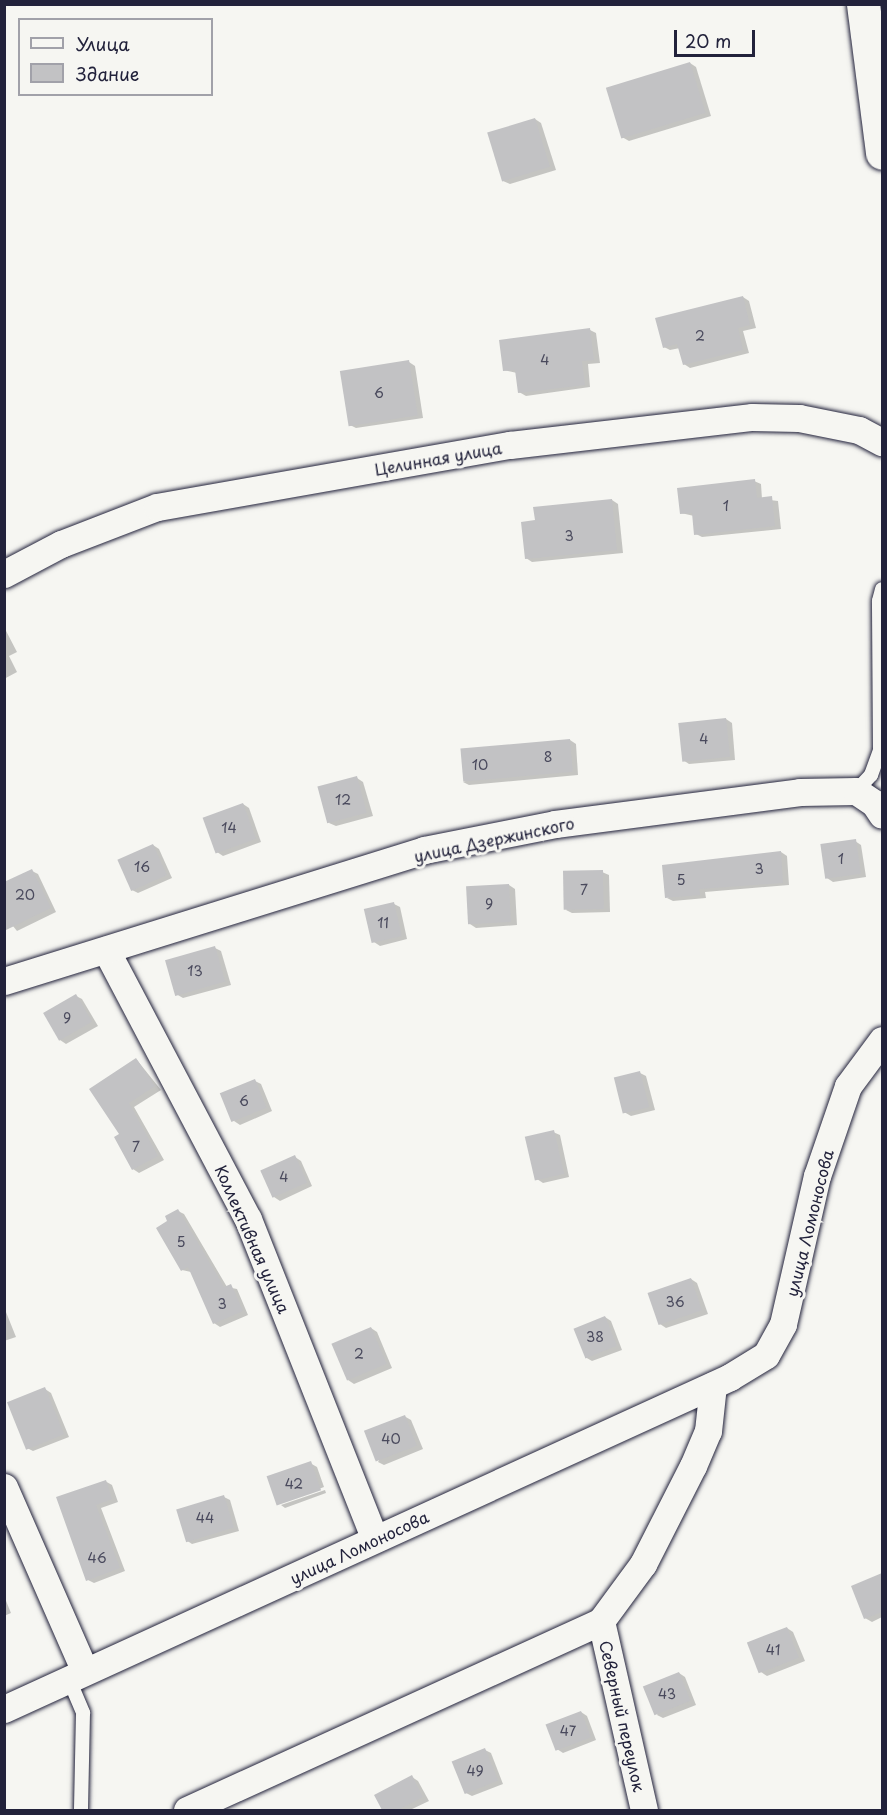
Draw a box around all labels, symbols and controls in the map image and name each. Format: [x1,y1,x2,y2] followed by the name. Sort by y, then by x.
[18,18,213,96] legend
[677,18,758,56] scale bar
[685,27,731,54] text: 20 m
[76,30,130,57] text: Улица
[76,60,139,87] text: Здание
[695,328,705,344] house number: 2
[540,352,550,368] house number: 4
[374,385,384,401] house number: 6
[372,437,504,479] street label: Целинная улица
[723,498,729,514] house number: 1
[564,528,574,544] house number: 3
[699,731,709,747] house number: 4
[544,749,552,765] house number: 8
[472,757,488,773] house number: 10
[335,792,351,808] house number: 12
[412,813,576,865] street label: улица Дзержинского
[221,820,237,836] house number: 14
[838,851,844,867] house number: 1
[134,859,150,875] house number: 16
[754,861,764,877] house number: 3
[676,872,686,888] house number: 5
[580,882,588,898] house number: 7
[15,887,35,903] house number: 20
[485,896,493,912] house number: 9
[377,915,389,931] house number: 11
[187,963,203,979] house number: 13
[63,1010,71,1026] house number: 9
[239,1093,249,1109] house number: 6
[132,1139,140,1155] house number: 7
[781,1147,837,1299] street label: улица Ломоносова
[211,1162,295,1316] street label: Коллективная улица
[279,1169,289,1185] house number: 4
[176,1234,186,1250] house number: 5
[665,1294,685,1310] house number: 36
[217,1296,227,1312] house number: 3
[586,1329,604,1345] house number: 38
[354,1346,364,1362] house number: 2
[381,1431,401,1447] house number: 40
[285,1476,303,1492] house number: 42
[286,1506,432,1588] street label: улица Ломоносова
[196,1510,214,1526] house number: 44
[87,1550,107,1566] house number: 46
[596,1638,650,1794] street label: Северный переулок
[766,1642,780,1658] house number: 41
[658,1686,676,1702] house number: 43
[560,1723,576,1739] house number: 47
[466,1763,484,1779] house number: 49

